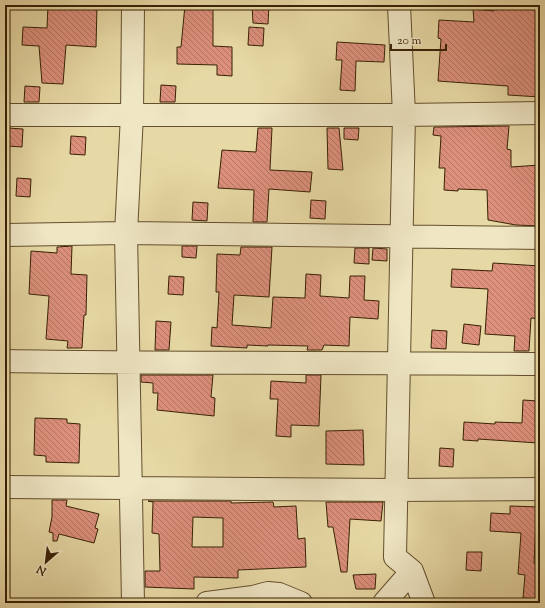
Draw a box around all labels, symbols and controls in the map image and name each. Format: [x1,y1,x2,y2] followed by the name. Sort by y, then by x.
[391,26,446,52] scale bar
[397,32,422,50] text: 20 m
[26,542,66,582] north arrow
[34,561,50,580] text: N

